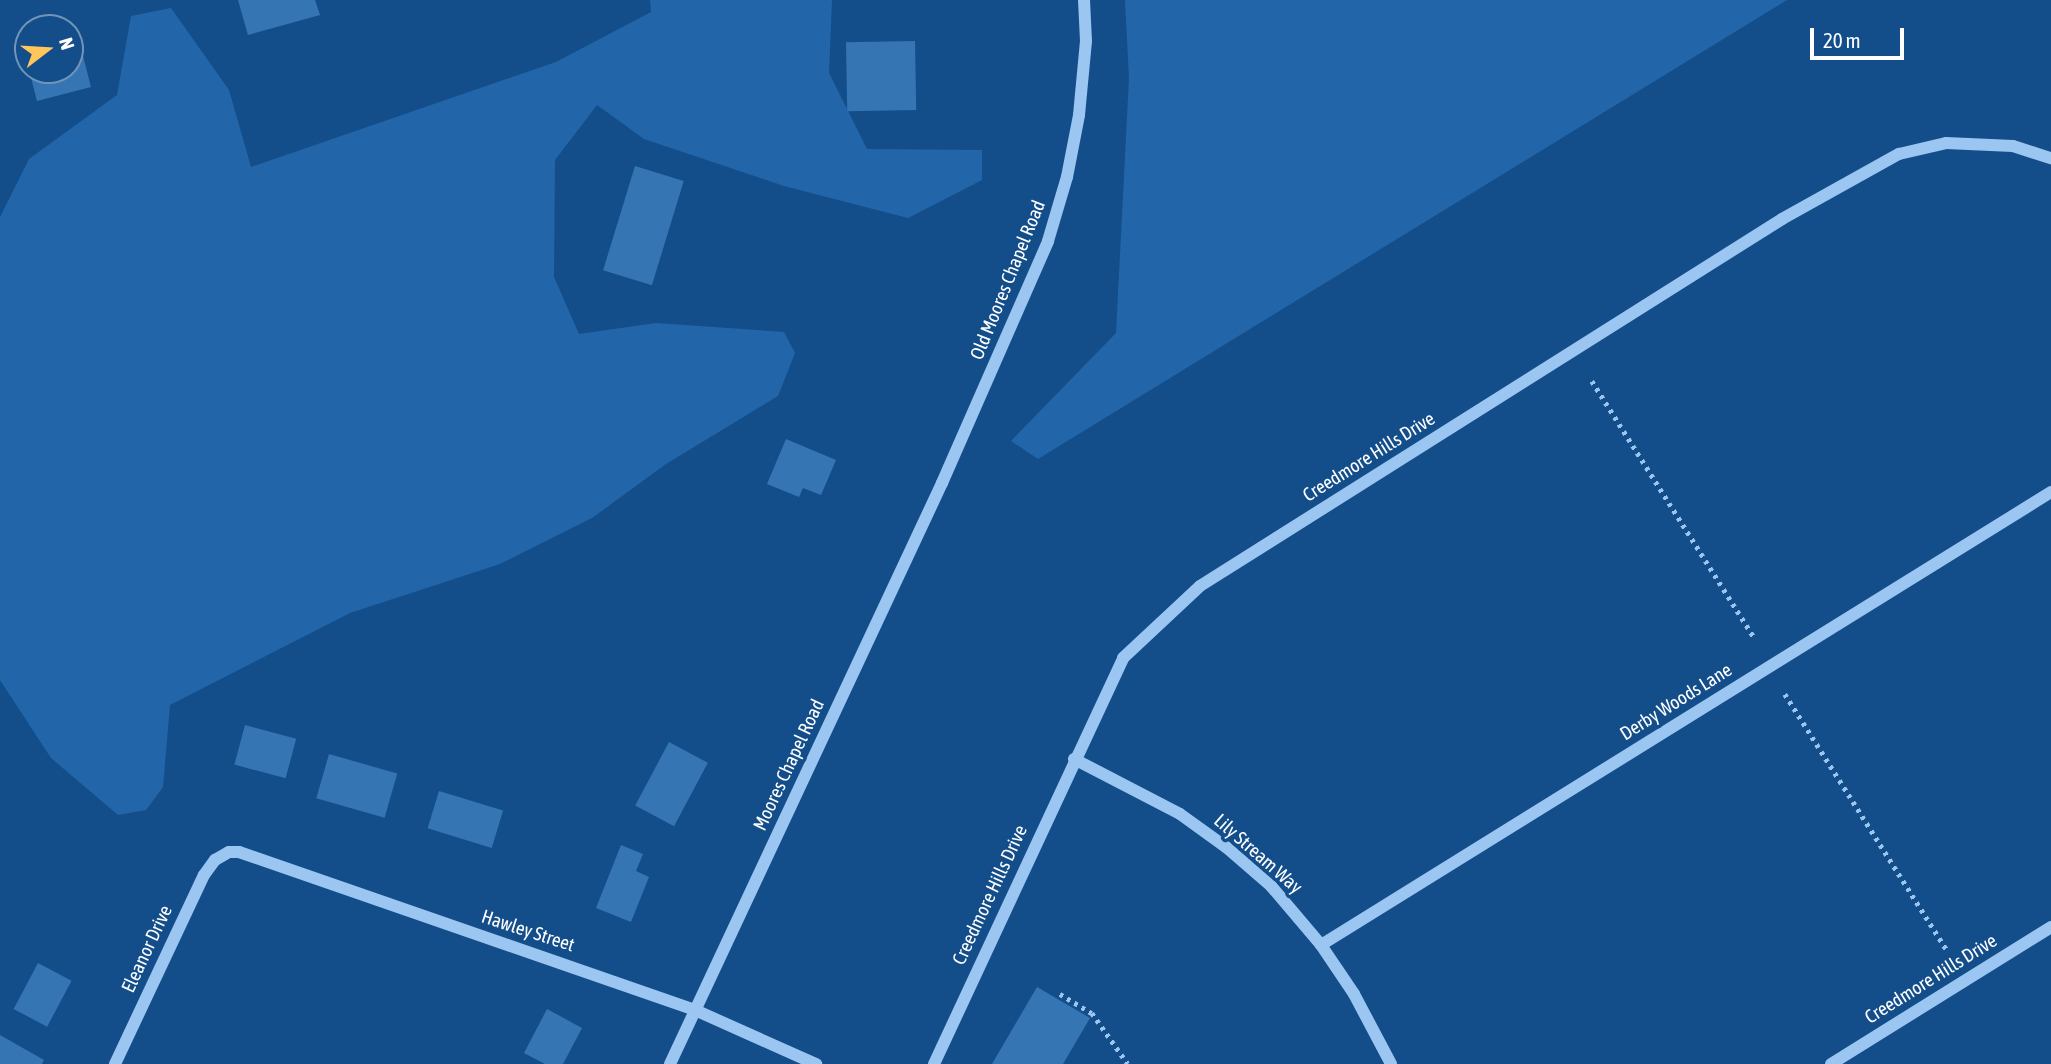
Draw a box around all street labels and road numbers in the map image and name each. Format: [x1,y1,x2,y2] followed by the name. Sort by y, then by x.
[966,197,1050,363] street label: Old Moores Chapel Road
[1299,407,1439,507] street label: Creedmore Hills Drive
[1616,659,1736,745] street label: Derby Woods Lane
[749,696,829,834] street label: Moores Chapel Road
[1209,809,1307,899] street label: Lily Stream Way
[948,822,1032,968] street label: Creedmore Hills Drive
[117,902,177,996] street label: Eleanor Drive
[479,905,577,957] street label: Hawley Street
[1861,929,2001,1029] street label: Creedmore Hills Drive

